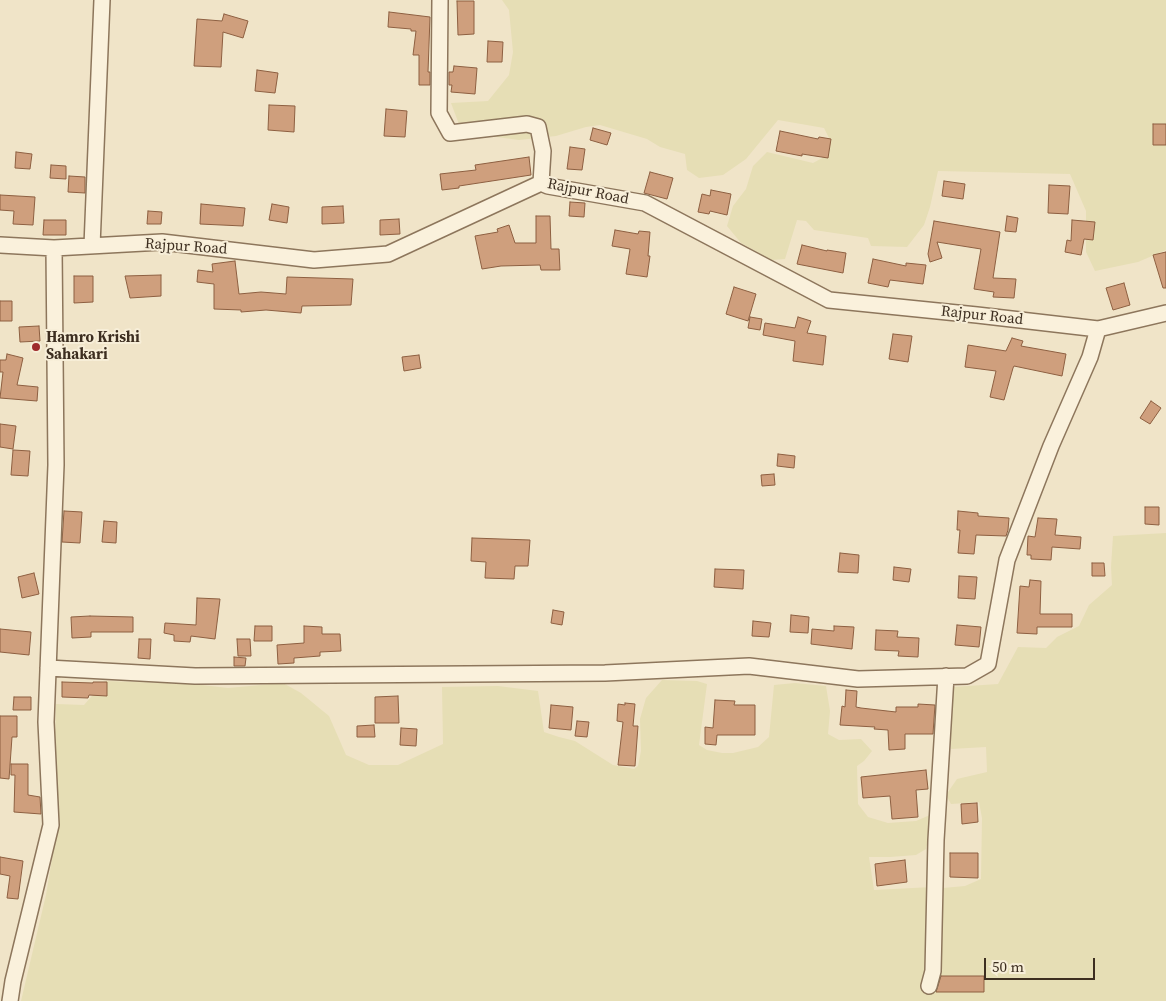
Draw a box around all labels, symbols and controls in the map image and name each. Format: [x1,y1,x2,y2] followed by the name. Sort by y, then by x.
[546,175,630,209] street label: Rajpur Road
[144,235,228,259] street label: Rajpur Road
[940,303,1024,329] street label: Rajpur Road
[46,329,140,364] place label: Hamro Krishi Sahakari
[30,341,42,353] marker: Hamro Krishi Sahakari
[986,948,1097,980] scale bar
[992,956,1024,977] text: 50 m

